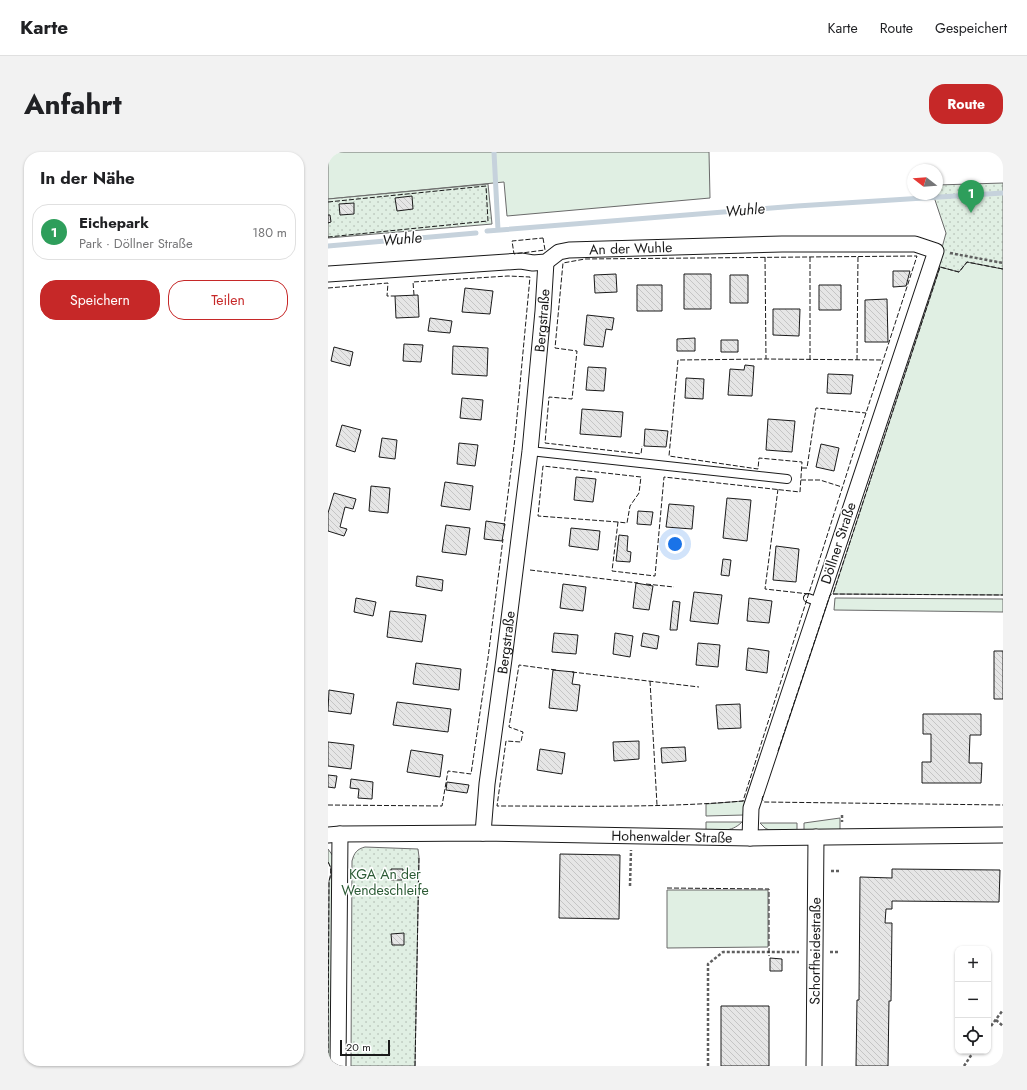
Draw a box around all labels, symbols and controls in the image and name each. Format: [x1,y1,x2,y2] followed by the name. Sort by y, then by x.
[20,14,68,41] text: Karte
[828,18,858,38] text: Karte
[880,18,913,38] text: Route
[935,18,1007,38] text: Gespeichert
[24,84,122,125] text: Anfahrt
[929,84,1003,124] button: Route
[907,164,943,200] north arrow
[40,166,135,190] text: In der Nähe
[958,180,984,213] pin: 1
[724,197,766,223] water label: Wuhle
[79,212,149,234] text: Eichepark
[51,223,57,242] text: 1
[252,223,287,242] text: 180 m
[381,226,423,252] water label: Wuhle
[79,234,193,253] text: Park · Döllner Straße
[589,237,673,259] street label: An der Wuhle
[40,280,160,320] button: Speichern
[168,280,288,320] button: Teilen
[529,288,554,353] street label: Bergstraße
[815,500,861,586] street label: Döllner Straße
[665,534,685,554] your location
[492,610,520,675] street label: Bergstraße
[611,825,733,848] street label: Hohenwalder Straße
[341,864,429,900] park label: KGA An der Wendeschleife
[805,897,825,1005] street label: Schorfheidestraße
[955,946,991,1054] map controls
[955,946,991,982] button: +
[955,982,991,1018] button: −
[955,1018,991,1054] button: locate
[340,1038,390,1057] scale bar
[346,1039,371,1055] text: 20 m

